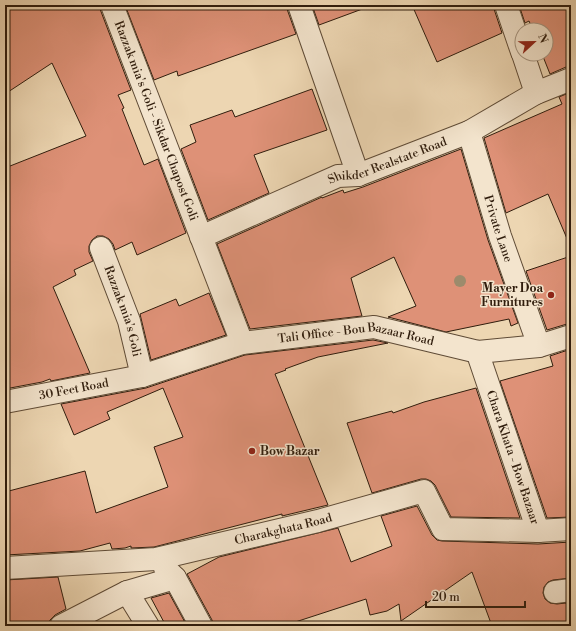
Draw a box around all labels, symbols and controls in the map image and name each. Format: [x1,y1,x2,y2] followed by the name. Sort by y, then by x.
[111,19,201,223] street label: Razzak mia's Goli - Sikdar Chapost Goli
[514,22,554,62] north arrow
[534,32,551,46] text: N
[325,134,449,188] street label: Shikder Realstate Road
[480,193,516,264] street label: Private Lane
[100,264,144,358] street label: Razzak mia's Goli
[481,281,543,310] place label: Mayer Doa Furnitures
[546,290,556,300] marker: Mayer Doa Furnitures
[277,320,436,349] street label: Tali Office - Bou Bazaar Road
[38,375,110,403] street label: 30 Feet Road
[483,388,542,527] street label: Chara Khata - Bow Bazaar
[260,444,320,459] place label: Bow Bazar
[247,446,257,456] marker: Bow Bazar
[233,510,334,548] street label: Charakghata Road
[426,583,525,609] scale bar
[432,590,460,605] text: 20 m

